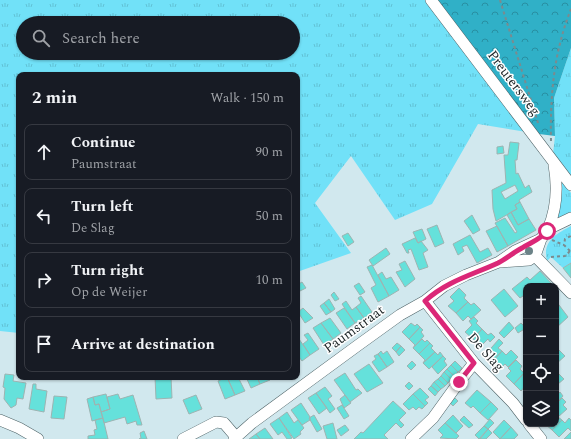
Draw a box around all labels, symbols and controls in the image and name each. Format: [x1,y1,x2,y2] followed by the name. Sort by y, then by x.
[16,16,300,60] search box
[30,27,52,49] icon: search
[62,27,140,50] text: Search here
[482,46,546,120] street label: Preutersweg
[32,85,77,111] text: 2 min
[210,88,284,108] text: Walk · 150 m
[71,131,136,154] text: Continue
[33,141,55,163] icon: ahead
[256,142,283,162] text: 90 m
[71,154,137,174] text: Paumstraat
[71,195,133,218] text: Turn left
[33,205,55,227] icon: left
[256,206,283,226] text: 50 m
[71,218,115,238] text: De Slag
[538,222,556,240] route start
[71,259,144,282] text: Turn right
[33,269,55,291] icon: right
[256,270,283,290] text: 10 m
[71,282,147,302] text: Op de Weijer
[523,283,559,427] map controls
[523,283,559,319] button: +
[319,300,389,358] street label: Paumstraat
[523,319,559,355] button: −
[462,327,510,377] street label: De Slag
[33,333,55,355] icon: arrive
[71,333,215,356] text: Arrive at destination
[523,355,559,391] button: locate
[450,373,468,391] route end
[523,391,559,427] button: layers

